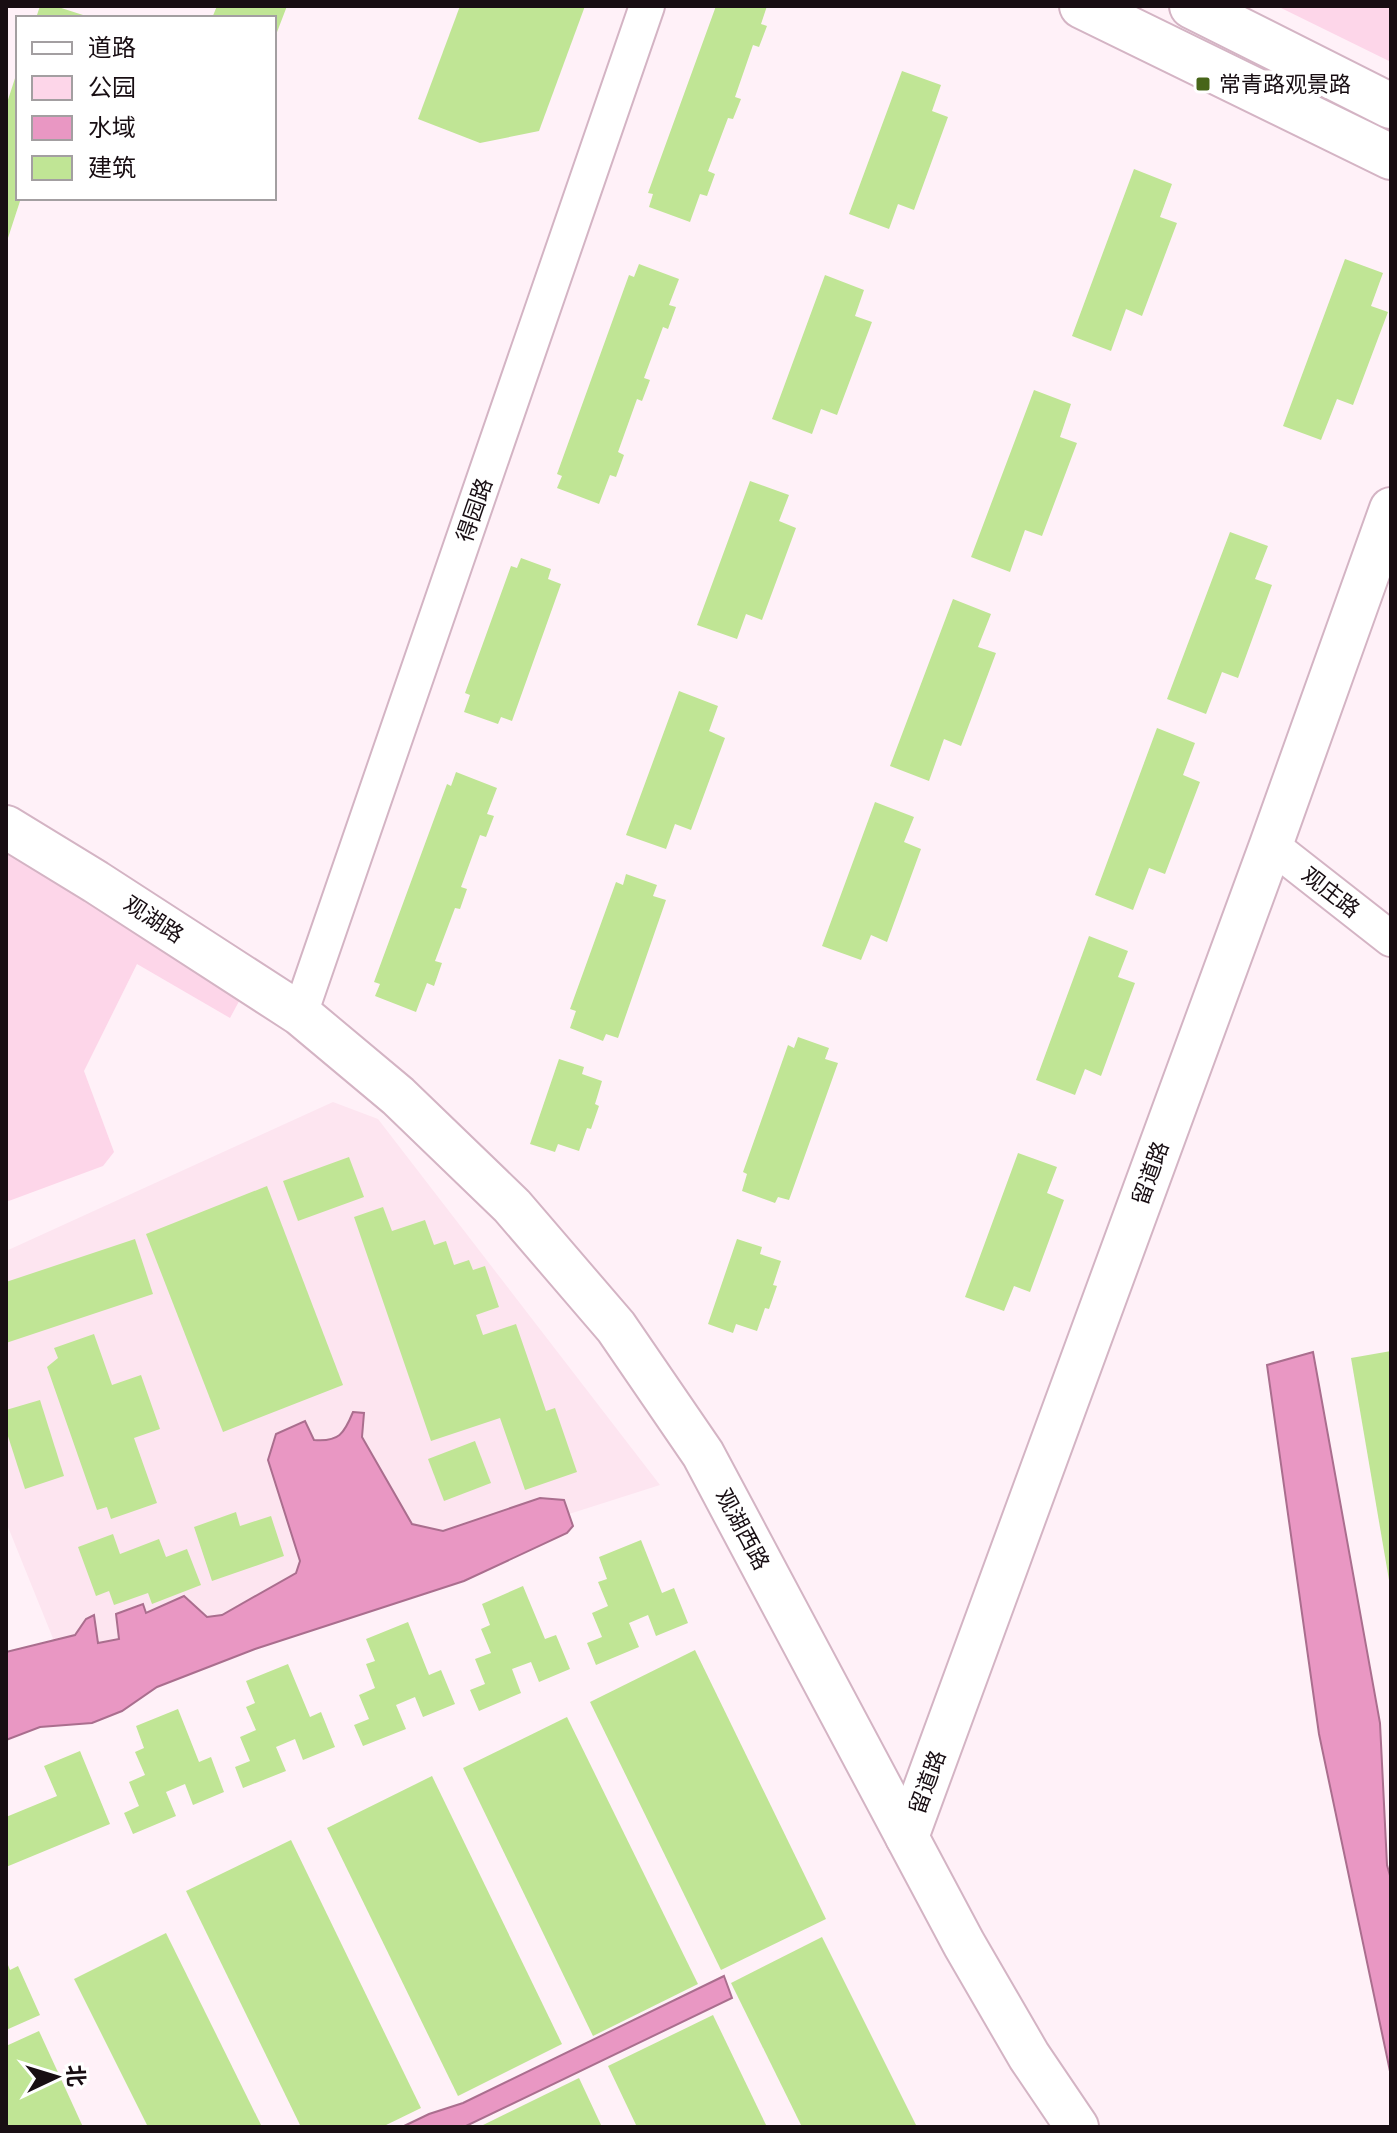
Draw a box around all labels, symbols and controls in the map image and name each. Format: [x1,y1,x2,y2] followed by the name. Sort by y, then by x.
[16,16,276,200] legend
[88,34,136,62] text: 道路
[1219,72,1351,97] place label: 常青路观景路
[88,74,136,102] text: 公园
[1194,75,1212,93] marker: 常青路观景路
[88,114,136,142] text: 水域
[88,154,136,182] text: 建筑
[452,475,497,545] street label: 得园路
[1297,862,1364,923] street label: 观庄路
[119,891,188,948] street label: 观湖路
[1127,1138,1174,1208] street label: 留道路
[711,1485,774,1574] street label: 观湖西路
[904,1747,951,1817] street label: 留道路
[16,2037,96,2117] north arrow
[62,2064,89,2087] text: 北

